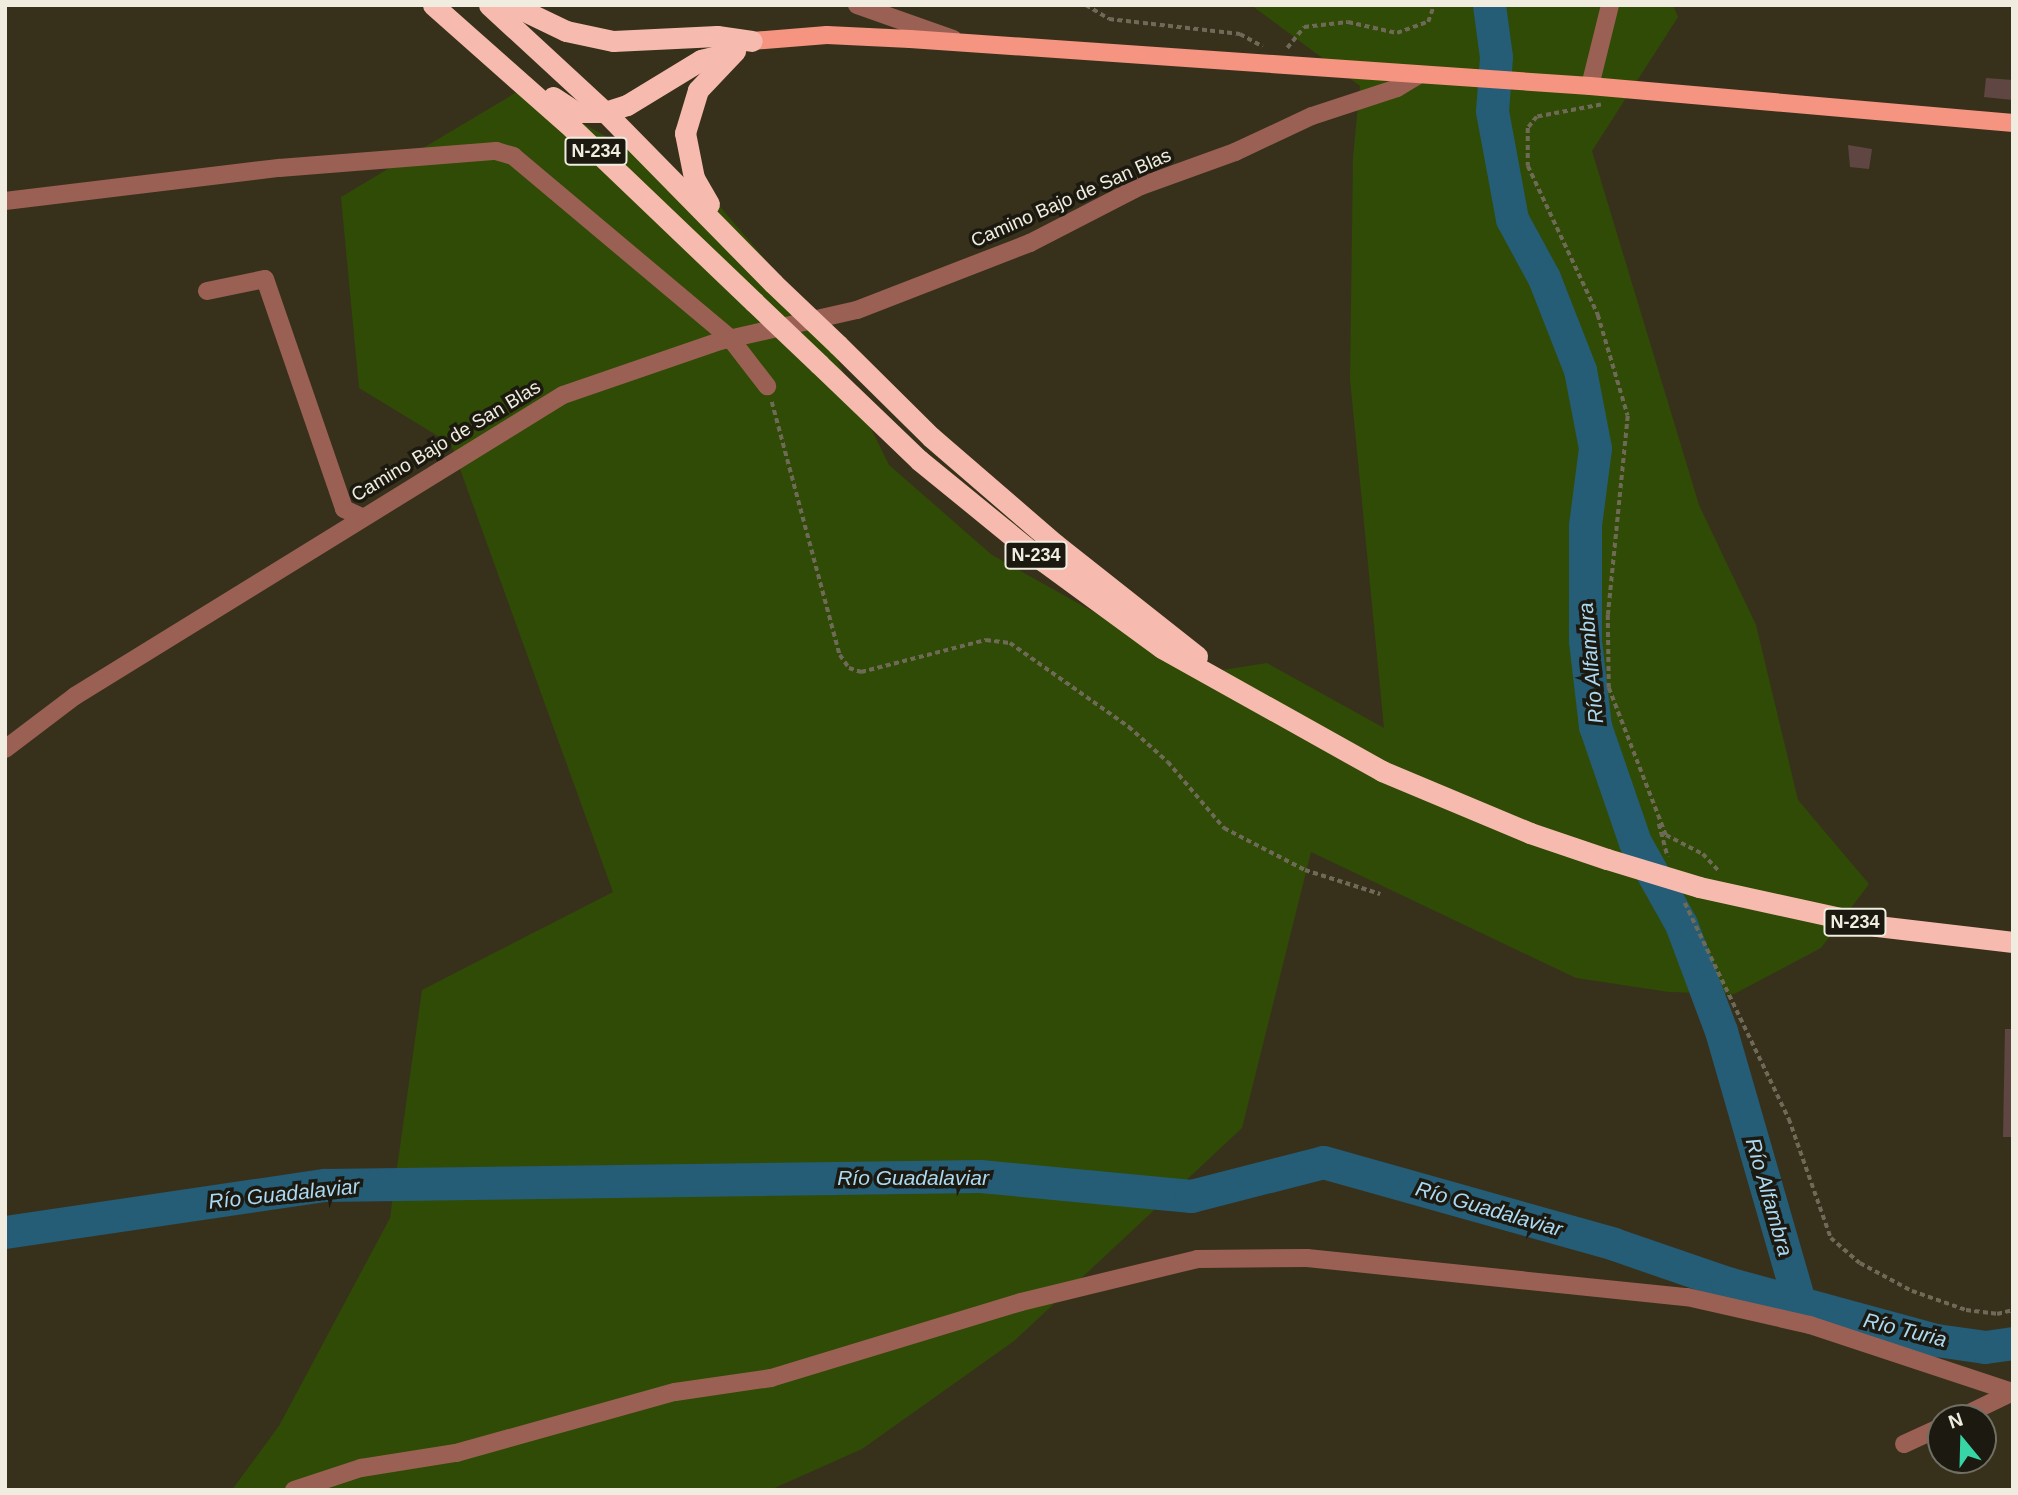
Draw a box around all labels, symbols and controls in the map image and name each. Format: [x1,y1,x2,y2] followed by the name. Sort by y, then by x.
[563,136,629,166] road number: N-234
[967,144,1175,252] street label: Camino Bajo de San Blas
[347,375,545,507] street label: Camino Bajo de San Blas
[1003,540,1069,570] road number: N-234
[1573,601,1609,725] water label: Río Alfambra
[1822,908,1888,937] road number: N-234
[1740,1135,1798,1259] water label: Río Alfambra
[837,1165,989,1191] water label: Río Guadalaviar
[207,1174,361,1214] water label: Río Guadalaviar
[1413,1176,1565,1242] water label: Río Guadalaviar
[1861,1308,1949,1352] water label: Río Turia
[1927,1404,1997,1474] north arrow
[1946,1408,1966,1433] text: N

